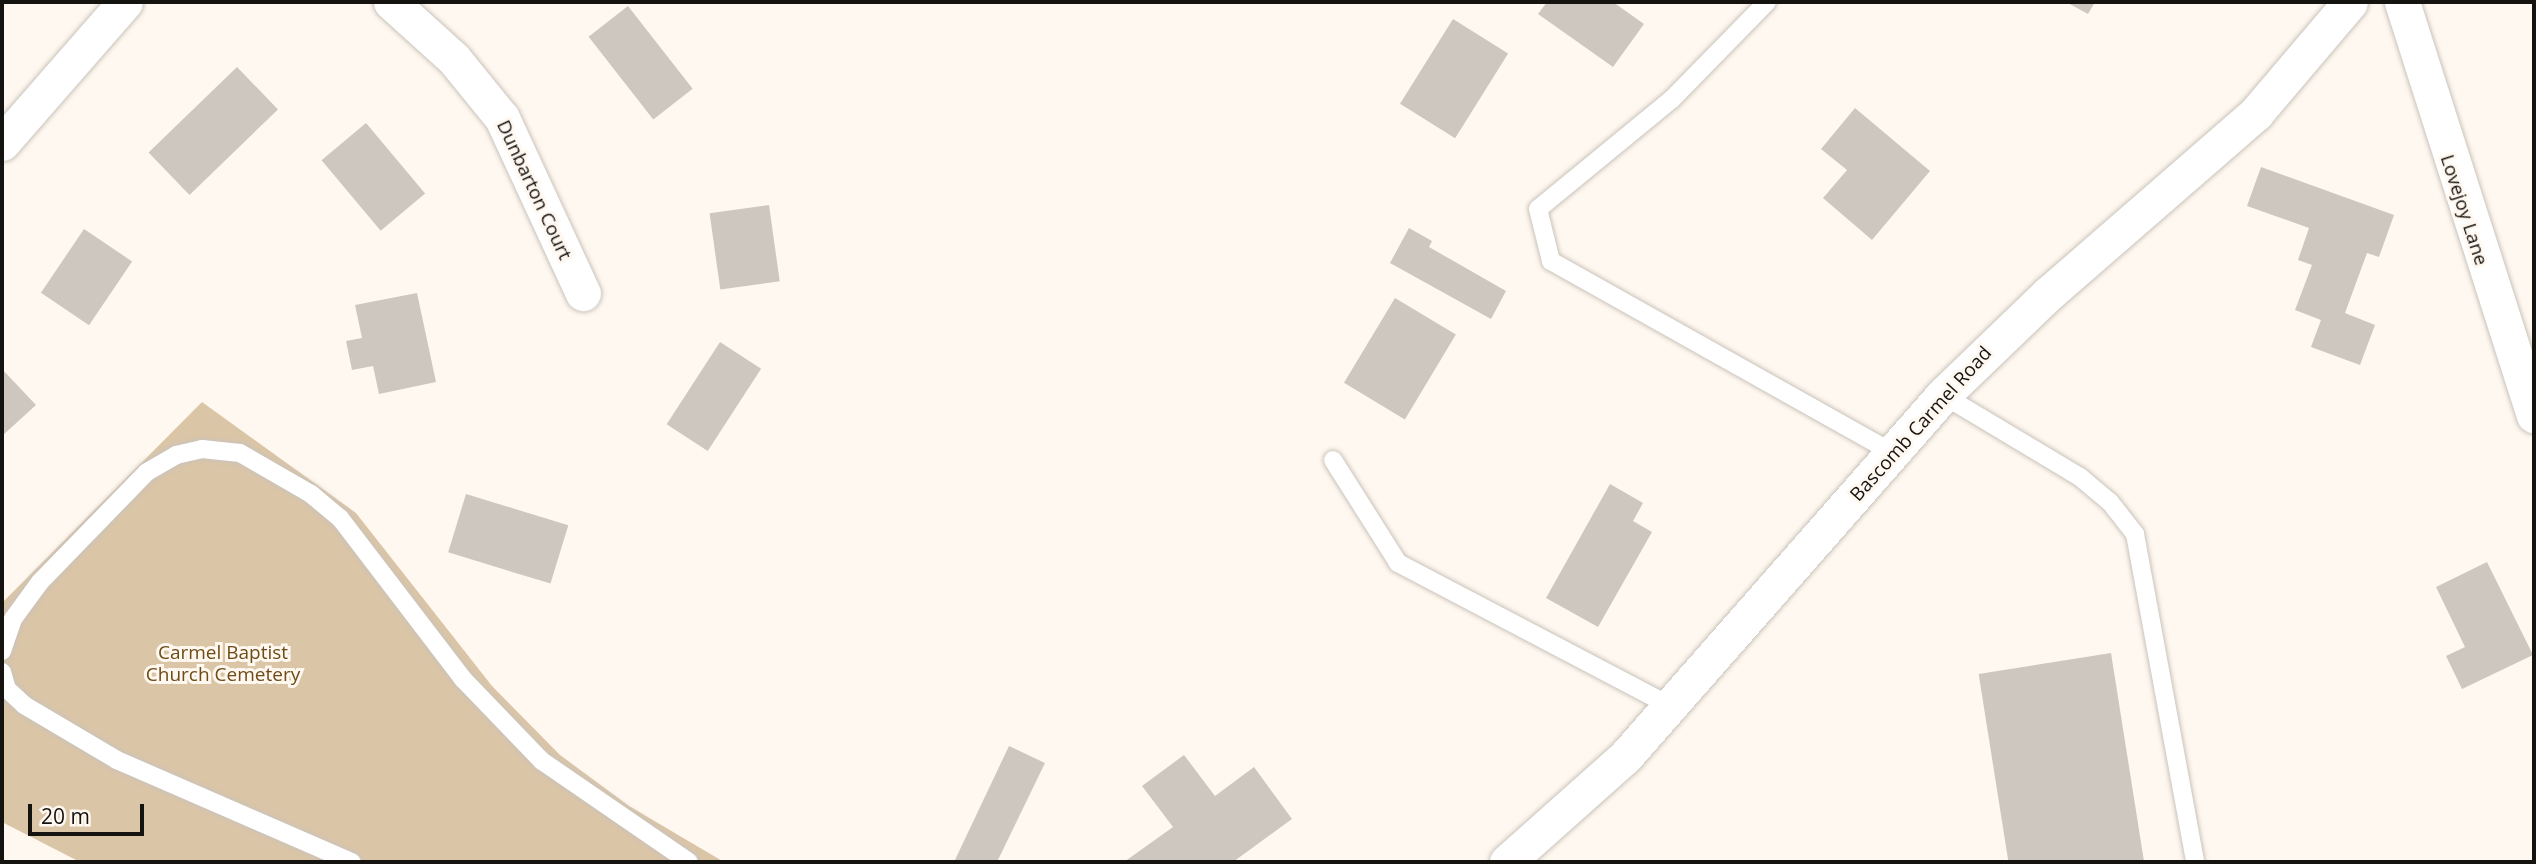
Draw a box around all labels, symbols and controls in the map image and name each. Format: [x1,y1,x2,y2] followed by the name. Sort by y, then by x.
[492,117,576,263] street label: Dunbarton Court
[2435,152,2493,268] street label: Lovejoy Lane
[1846,342,1996,506] street label: Bascomb Carmel Road
[146,642,300,686] park label: Carmel Baptist Church Cemetery
[32,790,147,834] scale bar
[41,802,90,830] text: 20 m

